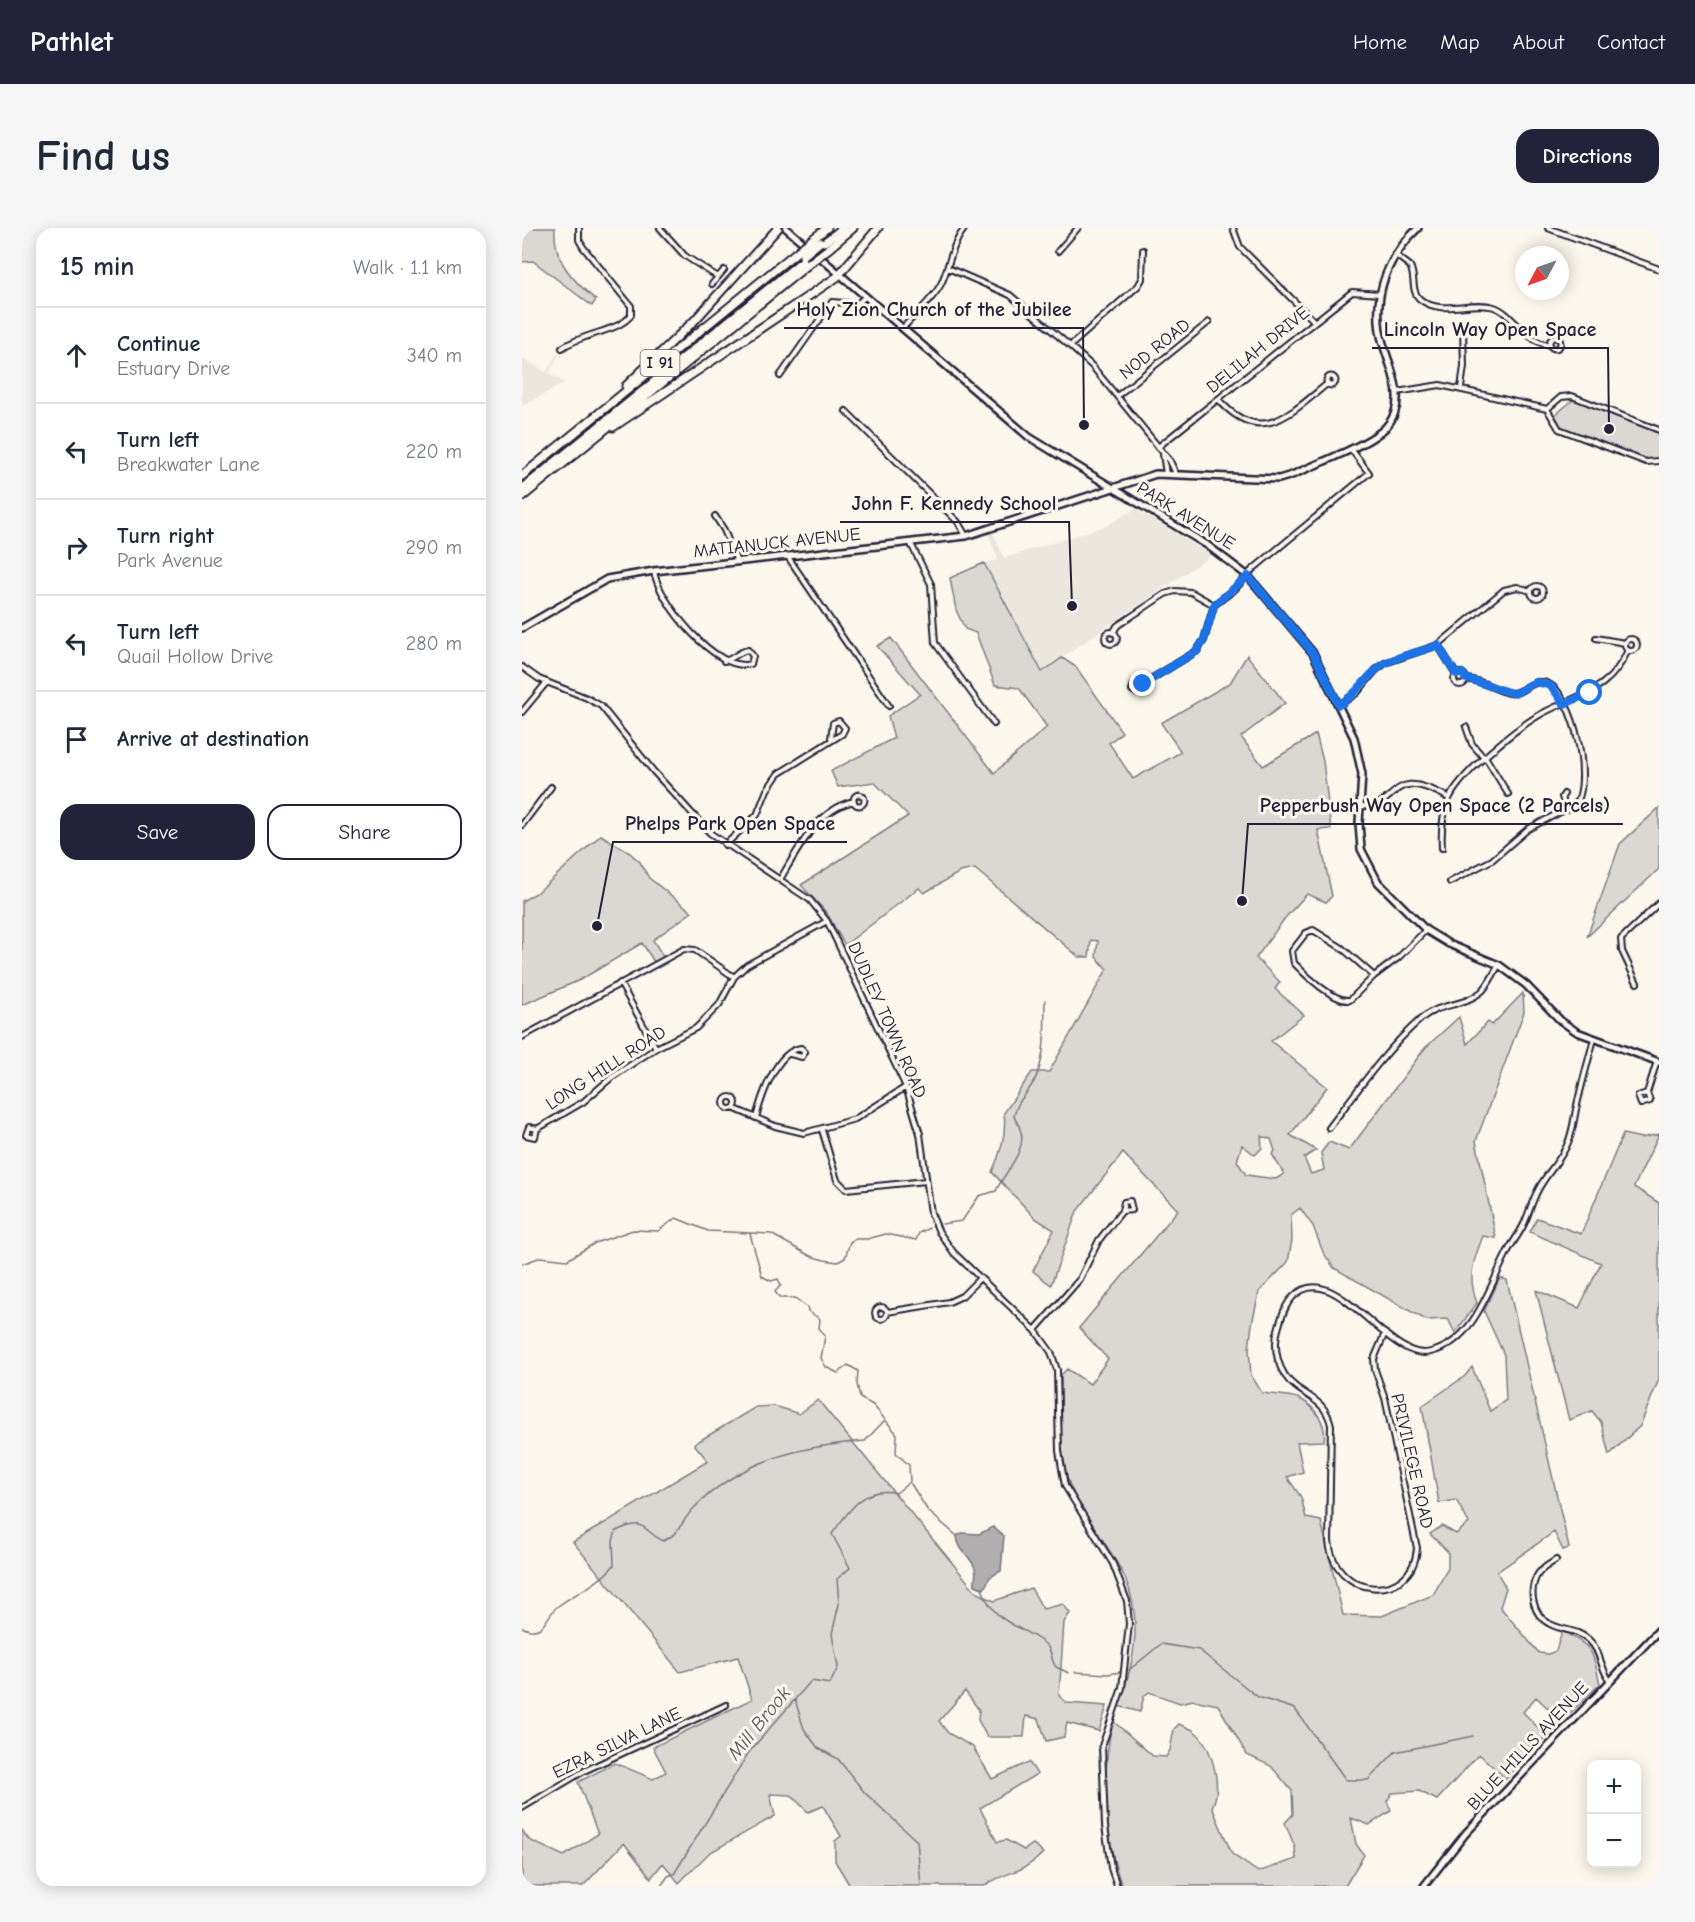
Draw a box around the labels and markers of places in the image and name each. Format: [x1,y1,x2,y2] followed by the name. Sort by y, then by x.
[784,290,1083,328] callout: Holy Zion Church of the Jubilee
[1372,310,1608,348] callout: Lincoln Way Open Space
[840,484,1069,522] callout: John F. Kennedy School
[1248,786,1623,824] callout: Pepperbush Way Open Space (2 Parcels)
[613,804,847,842] callout: Phelps Park Open Space

